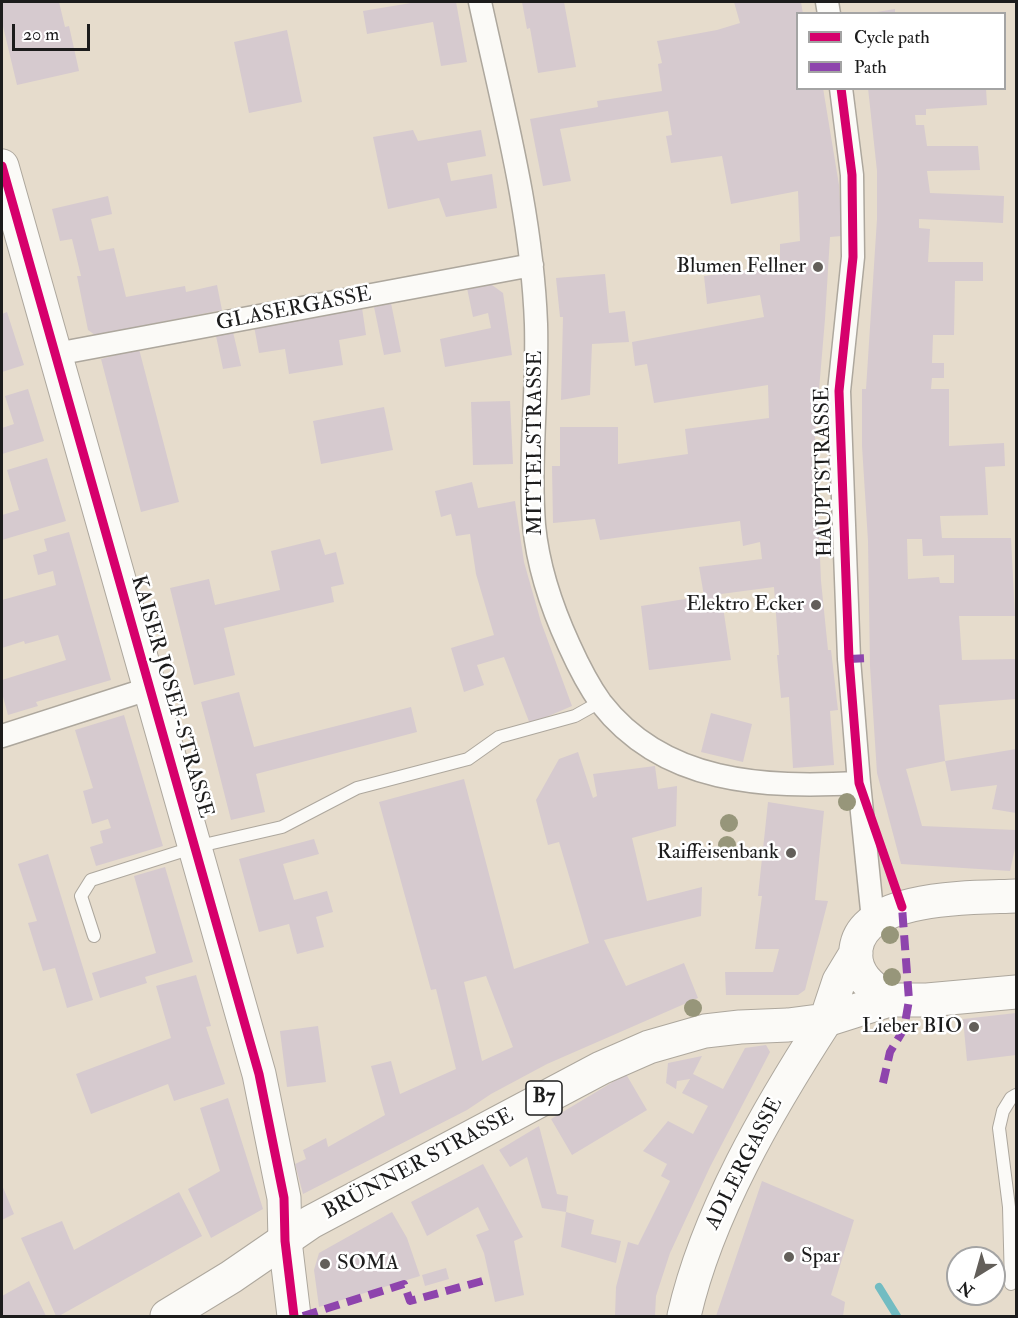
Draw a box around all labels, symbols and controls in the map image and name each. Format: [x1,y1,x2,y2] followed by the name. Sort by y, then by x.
[15,12,93,50] scale bar
[796,12,1006,90] legend
[23,23,59,46] text: 20 m
[854,26,930,49] text: Cycle path
[854,56,887,79] text: Path
[676,254,806,280] place label: Blumen Fellner
[811,260,825,274] marker: Blumen Fellner
[214,283,374,337] street label: GLASERGASSE
[523,351,549,535] street label: MITTELSTRASSE
[811,387,839,557] street label: HAUPTSTRASSE
[124,573,218,821] street label: KAISER JOSEF-STRASSE
[686,592,804,618] place label: Elektro Ecker
[809,598,823,612] marker: Elektro Ecker
[657,840,779,866] place label: Raiffeisenbank
[784,846,798,860] marker: Raiffeisenbank
[862,1014,962,1040] place label: Lieber BIO
[967,1020,981,1034] marker: Lieber BIO
[526,1081,562,1115] road number: B7
[701,1094,789,1234] street label: ADLERGASSE
[319,1104,519,1226] street label: BRÜNNER STRASSE
[801,1244,840,1270] place label: Spar
[946,1246,1006,1306] north arrow
[782,1250,796,1264] marker: Spar
[337,1251,399,1277] place label: SOMA
[318,1257,332,1271] marker: SOMA
[955,1276,978,1301] text: N

